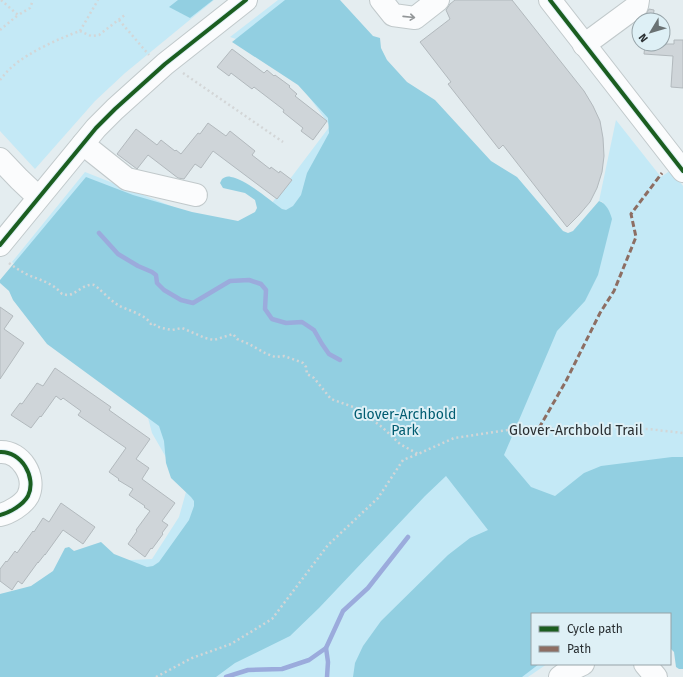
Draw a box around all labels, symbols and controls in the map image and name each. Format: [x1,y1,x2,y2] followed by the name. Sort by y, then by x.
[631,12,671,52] north arrow
[403,13,416,21] one-way arrow
[636,31,651,45] text: N
[354,406,456,439] park label: Glover-Archbold Park
[509,422,643,439] street label: Glover-Archbold Trail
[531,613,671,665] legend
[567,622,623,636] text: Cycle path
[567,642,591,656] text: Path

